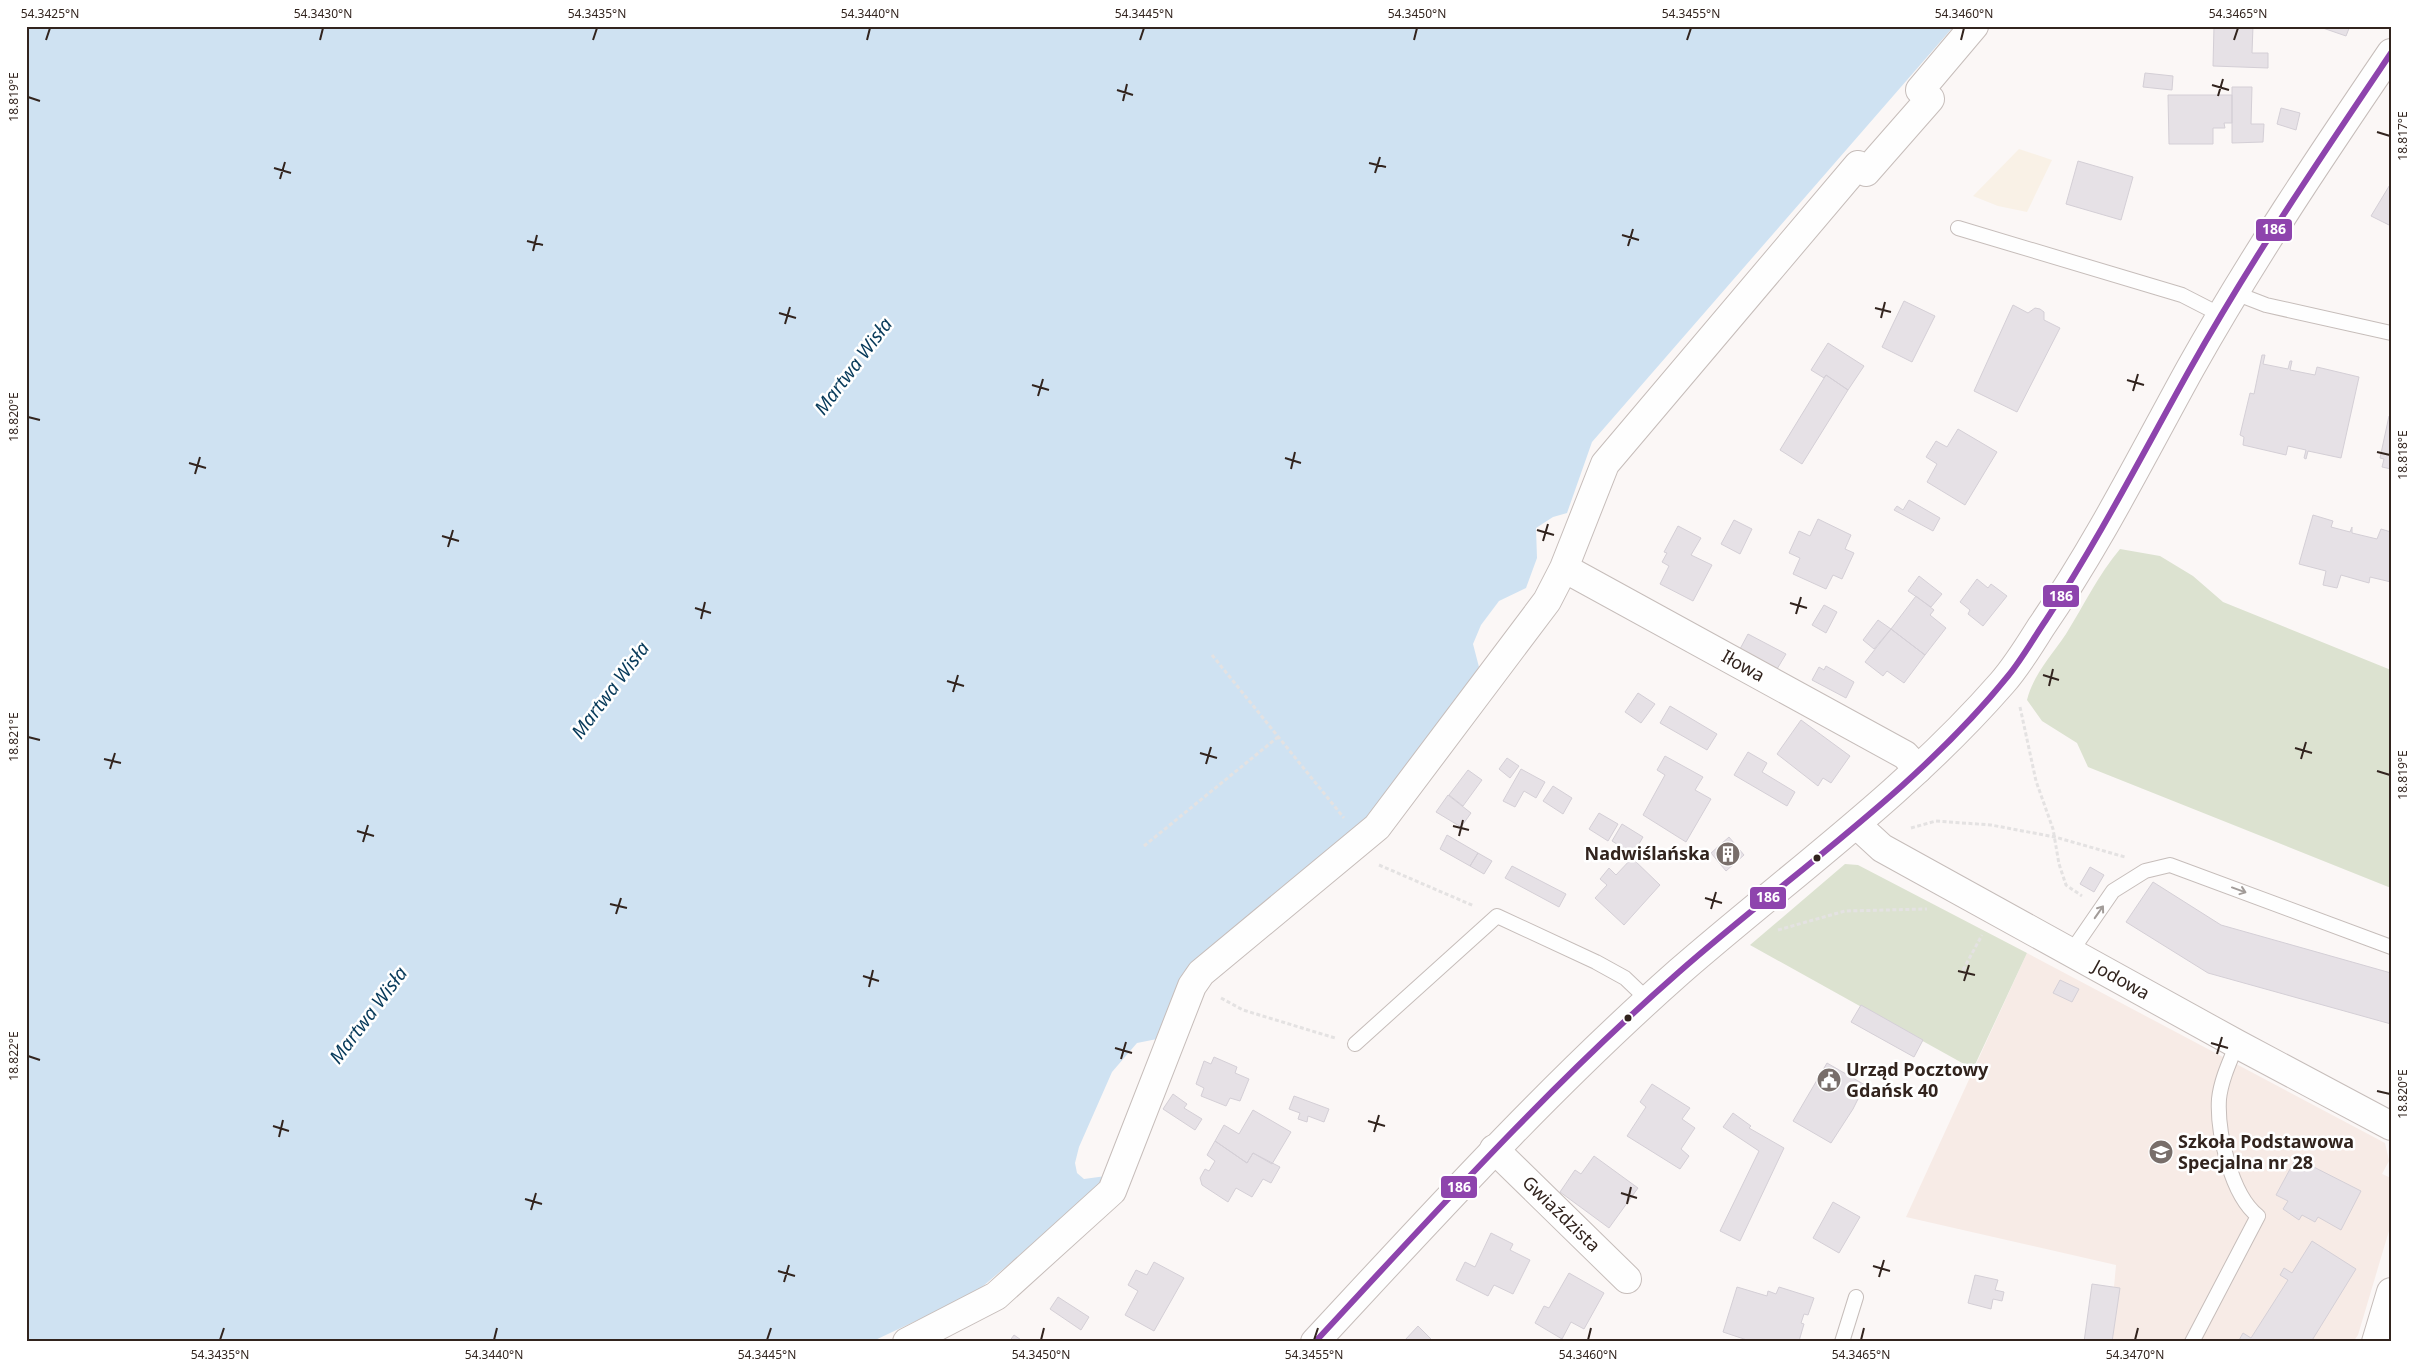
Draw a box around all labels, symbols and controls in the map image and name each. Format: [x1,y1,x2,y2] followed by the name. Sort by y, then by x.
[21,5,79,22] text: 54.3425°N
[294,5,352,22] text: 54.3430°N
[568,5,626,22] text: 54.3435°N
[841,5,899,22] text: 54.3440°N
[1115,5,1173,22] text: 54.3445°N
[1388,5,1446,22] text: 54.3450°N
[1662,5,1720,22] text: 54.3455°N
[1935,5,1993,22] text: 54.3460°N
[2209,5,2267,22] text: 54.3465°N
[5,72,22,122] text: 18.819°E
[2394,111,2411,161] text: 18.817°E
[2255,218,2293,242] line badge: 186
[2262,219,2286,238] text: 186
[808,312,898,420] water label: Martwa Wisła
[5,392,22,442] text: 18.820°E
[2394,430,2411,480] text: 18.818°E
[2042,584,2080,608] line badge: 186
[2049,586,2073,605] text: 186
[565,636,655,744] water label: Martwa Wisła
[1718,644,1769,687] street label: Iłowa
[5,712,22,762] text: 18.821°E
[2394,750,2411,800] text: 18.819°E
[1585,841,1710,865] place label: Nadwiślańska
[1715,841,1741,867] building icon: Nadwiślańska
[1812,853,1822,863] unlabelled marker
[1749,886,1787,910] line badge: 186
[2231,886,2246,895] one-way arrow
[1756,887,1780,906] text: 186
[2094,906,2104,920] one-way arrow
[2087,953,2154,1005] street label: Jodowa
[323,961,413,1069] water label: Martwa Wisła
[1623,1013,1633,1023] unlabelled marker
[5,1031,22,1081] text: 18.822°E
[1846,1057,1989,1102] place label: Urząd Pocztowy Gdańsk 40
[1816,1067,1842,1093] public building icon: Urząd Pocztowy Gdańsk 40
[2394,1069,2411,1119] text: 18.820°E
[2178,1129,2354,1174] place label: Szkoła Podstawowa Specjalna nr 28
[2148,1139,2174,1165] school or university icon: Szkoła Podstawowa Specjalna nr 28
[1517,1170,1606,1257] street label: Gwiaździsta
[1440,1175,1478,1199] line badge: 186
[1447,1177,1471,1196] text: 186
[191,1346,249,1363] text: 54.3435°N
[465,1346,523,1363] text: 54.3440°N
[738,1346,796,1363] text: 54.3445°N
[1012,1346,1070,1363] text: 54.3450°N
[1285,1346,1343,1363] text: 54.3455°N
[1559,1346,1617,1363] text: 54.3460°N
[1832,1346,1890,1363] text: 54.3465°N
[2106,1346,2164,1363] text: 54.3470°N

